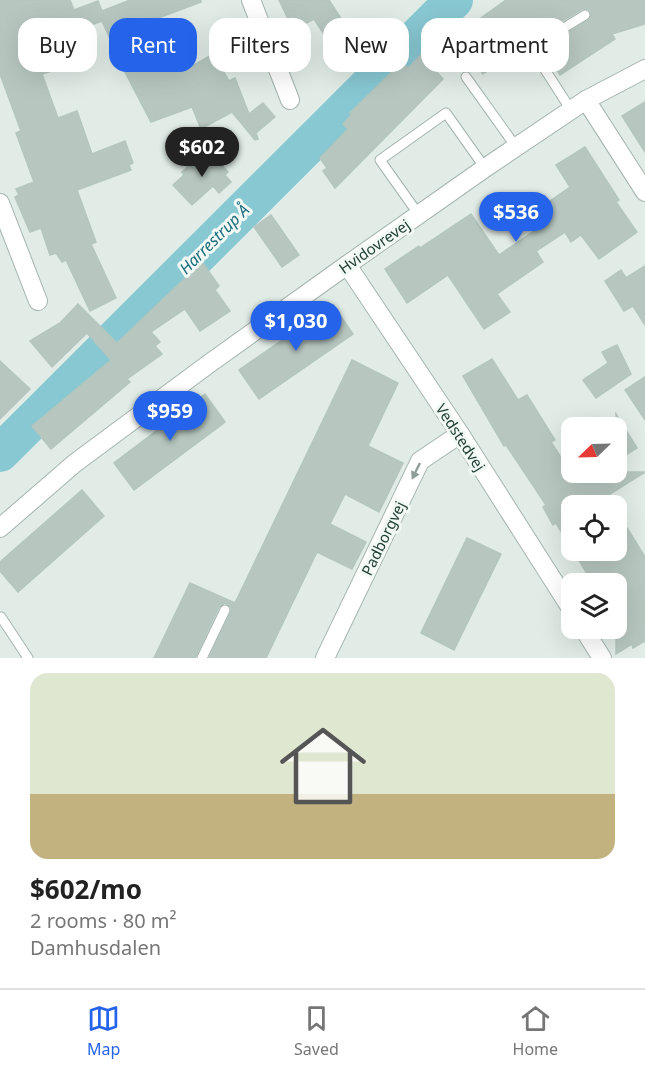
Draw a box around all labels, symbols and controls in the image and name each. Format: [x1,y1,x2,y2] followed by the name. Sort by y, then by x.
[18,18,97,72] chip: Buy
[109,18,197,72] chip: Rent
[209,18,311,72] chip: Filters
[323,18,409,72] chip: New
[421,18,569,72] chip: Apartment
[166,127,238,178] pin: $602
[179,133,225,160] text: $602
[480,192,552,243] pin: $536
[493,198,539,225] text: $536
[174,199,254,279] water label: Harrestrup Å
[335,214,413,278] street label: Hvidovrevej
[247,301,345,352] pin: $1,030
[265,307,327,334] text: $1,030
[134,391,206,442] pin: $959
[147,397,193,424] text: $959
[432,399,490,475] street label: Vedstedvej
[561,417,627,483] north arrow
[561,417,627,639] map controls
[411,463,420,480] one-way arrow
[561,495,627,561] button: locate
[356,498,410,578] street label: Padborgvej
[561,573,627,639] button: layers
[269,712,377,820] icon: home
[30,871,142,907] text: $602/mo
[30,907,177,934] text: 2 rooms · 80 m²
[30,934,161,961] text: Damhusdalen
[87,1002,120,1060] tab: Map
[294,1002,339,1060] tab: Saved
[513,1002,558,1060] tab: Home

